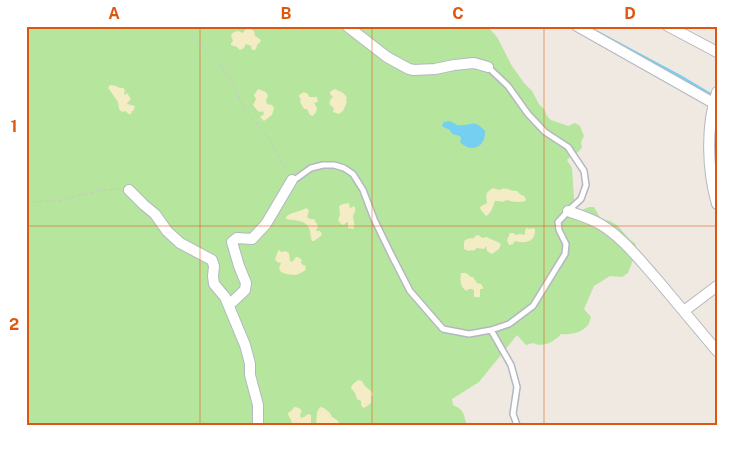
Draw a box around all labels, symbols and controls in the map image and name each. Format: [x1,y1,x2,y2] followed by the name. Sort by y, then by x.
[108,4,120,23] text: A
[281,4,292,23] text: B
[452,4,464,23] text: C
[624,4,636,23] text: D
[11,117,17,136] text: 1
[9,315,19,334] text: 2

